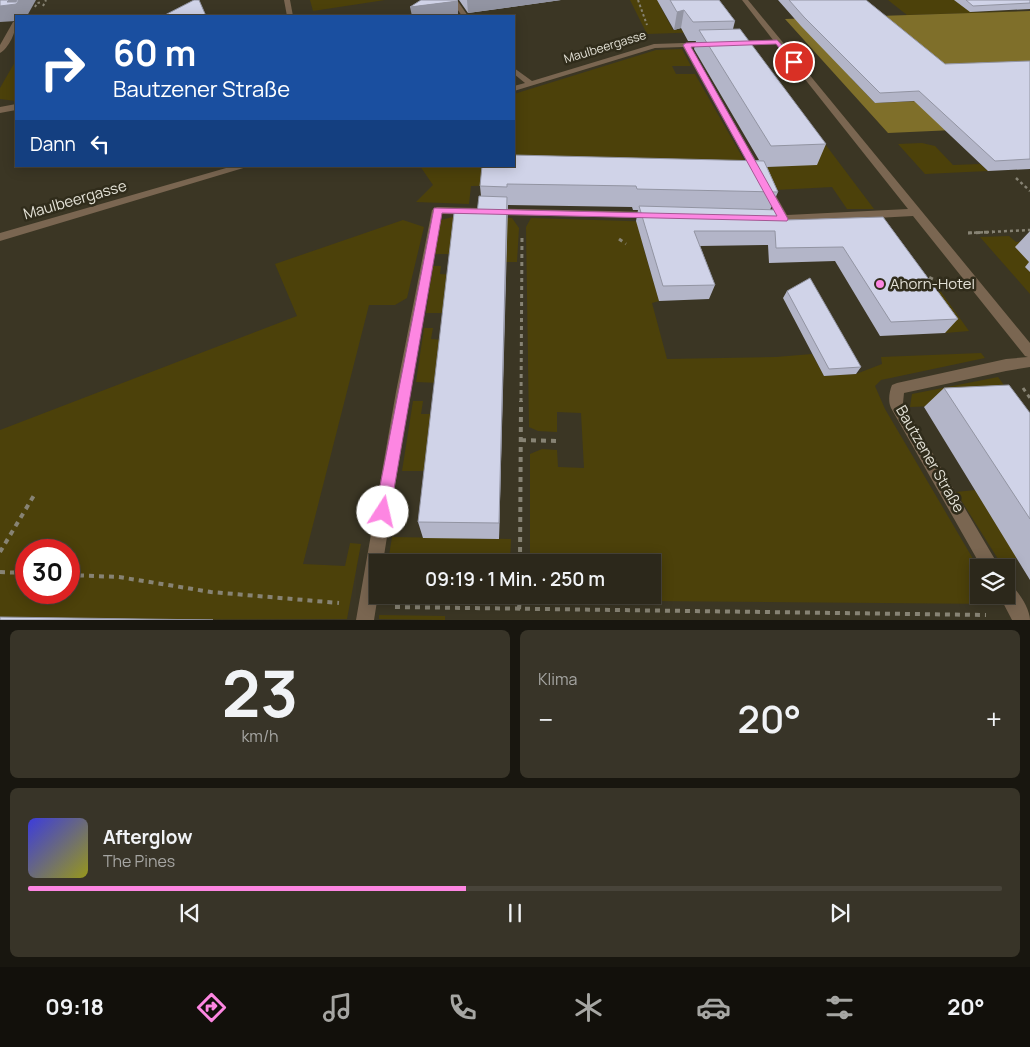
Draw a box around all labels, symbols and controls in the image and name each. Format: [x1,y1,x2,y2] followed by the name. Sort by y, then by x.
[562,26,648,67] street label: Maulbeergasse
[113,29,196,77] text: 60 m
[30,35,95,100] icon: right
[773,41,815,83] pin
[780,48,808,76] icon: arrive
[113,74,290,104] text: Bautzener Straße
[86,130,114,158] icon: left
[30,131,76,157] text: Dann
[21,175,129,224] street label: Maulbeergasse
[890,273,975,294] place label: Ahorn-Hotel
[874,278,886,290] marker: Ahorn-Hotel
[891,401,970,517] street label: Bautzener Straße
[356,485,408,537] position arrow
[15,539,80,604] speed limit sign: 30
[970,559,1015,604] map controls
[970,559,1015,604] button: layers
[425,566,605,592] text: 09:19 · 1 Min. · 250 m
[222,648,298,737] text: 23
[538,668,577,690] text: Klima
[738,692,801,744] text: 20°
[538,700,553,738] text: −
[986,700,1002,738] text: +
[241,725,279,747] text: km/h
[103,824,192,850] text: Afterglow
[103,850,175,872] text: The Pines
[176,899,204,927] icon: previous
[501,899,529,927] icon: pause
[826,899,854,927] icon: next
[194,990,229,1025] icon: directions
[320,990,355,1025] icon: music
[445,990,480,1025] icon: phone
[571,990,606,1025] icon: climate
[696,990,731,1025] icon: car
[822,990,857,1025] icon: filters
[45,992,104,1022] text: 09:18
[947,992,985,1022] text: 20°

